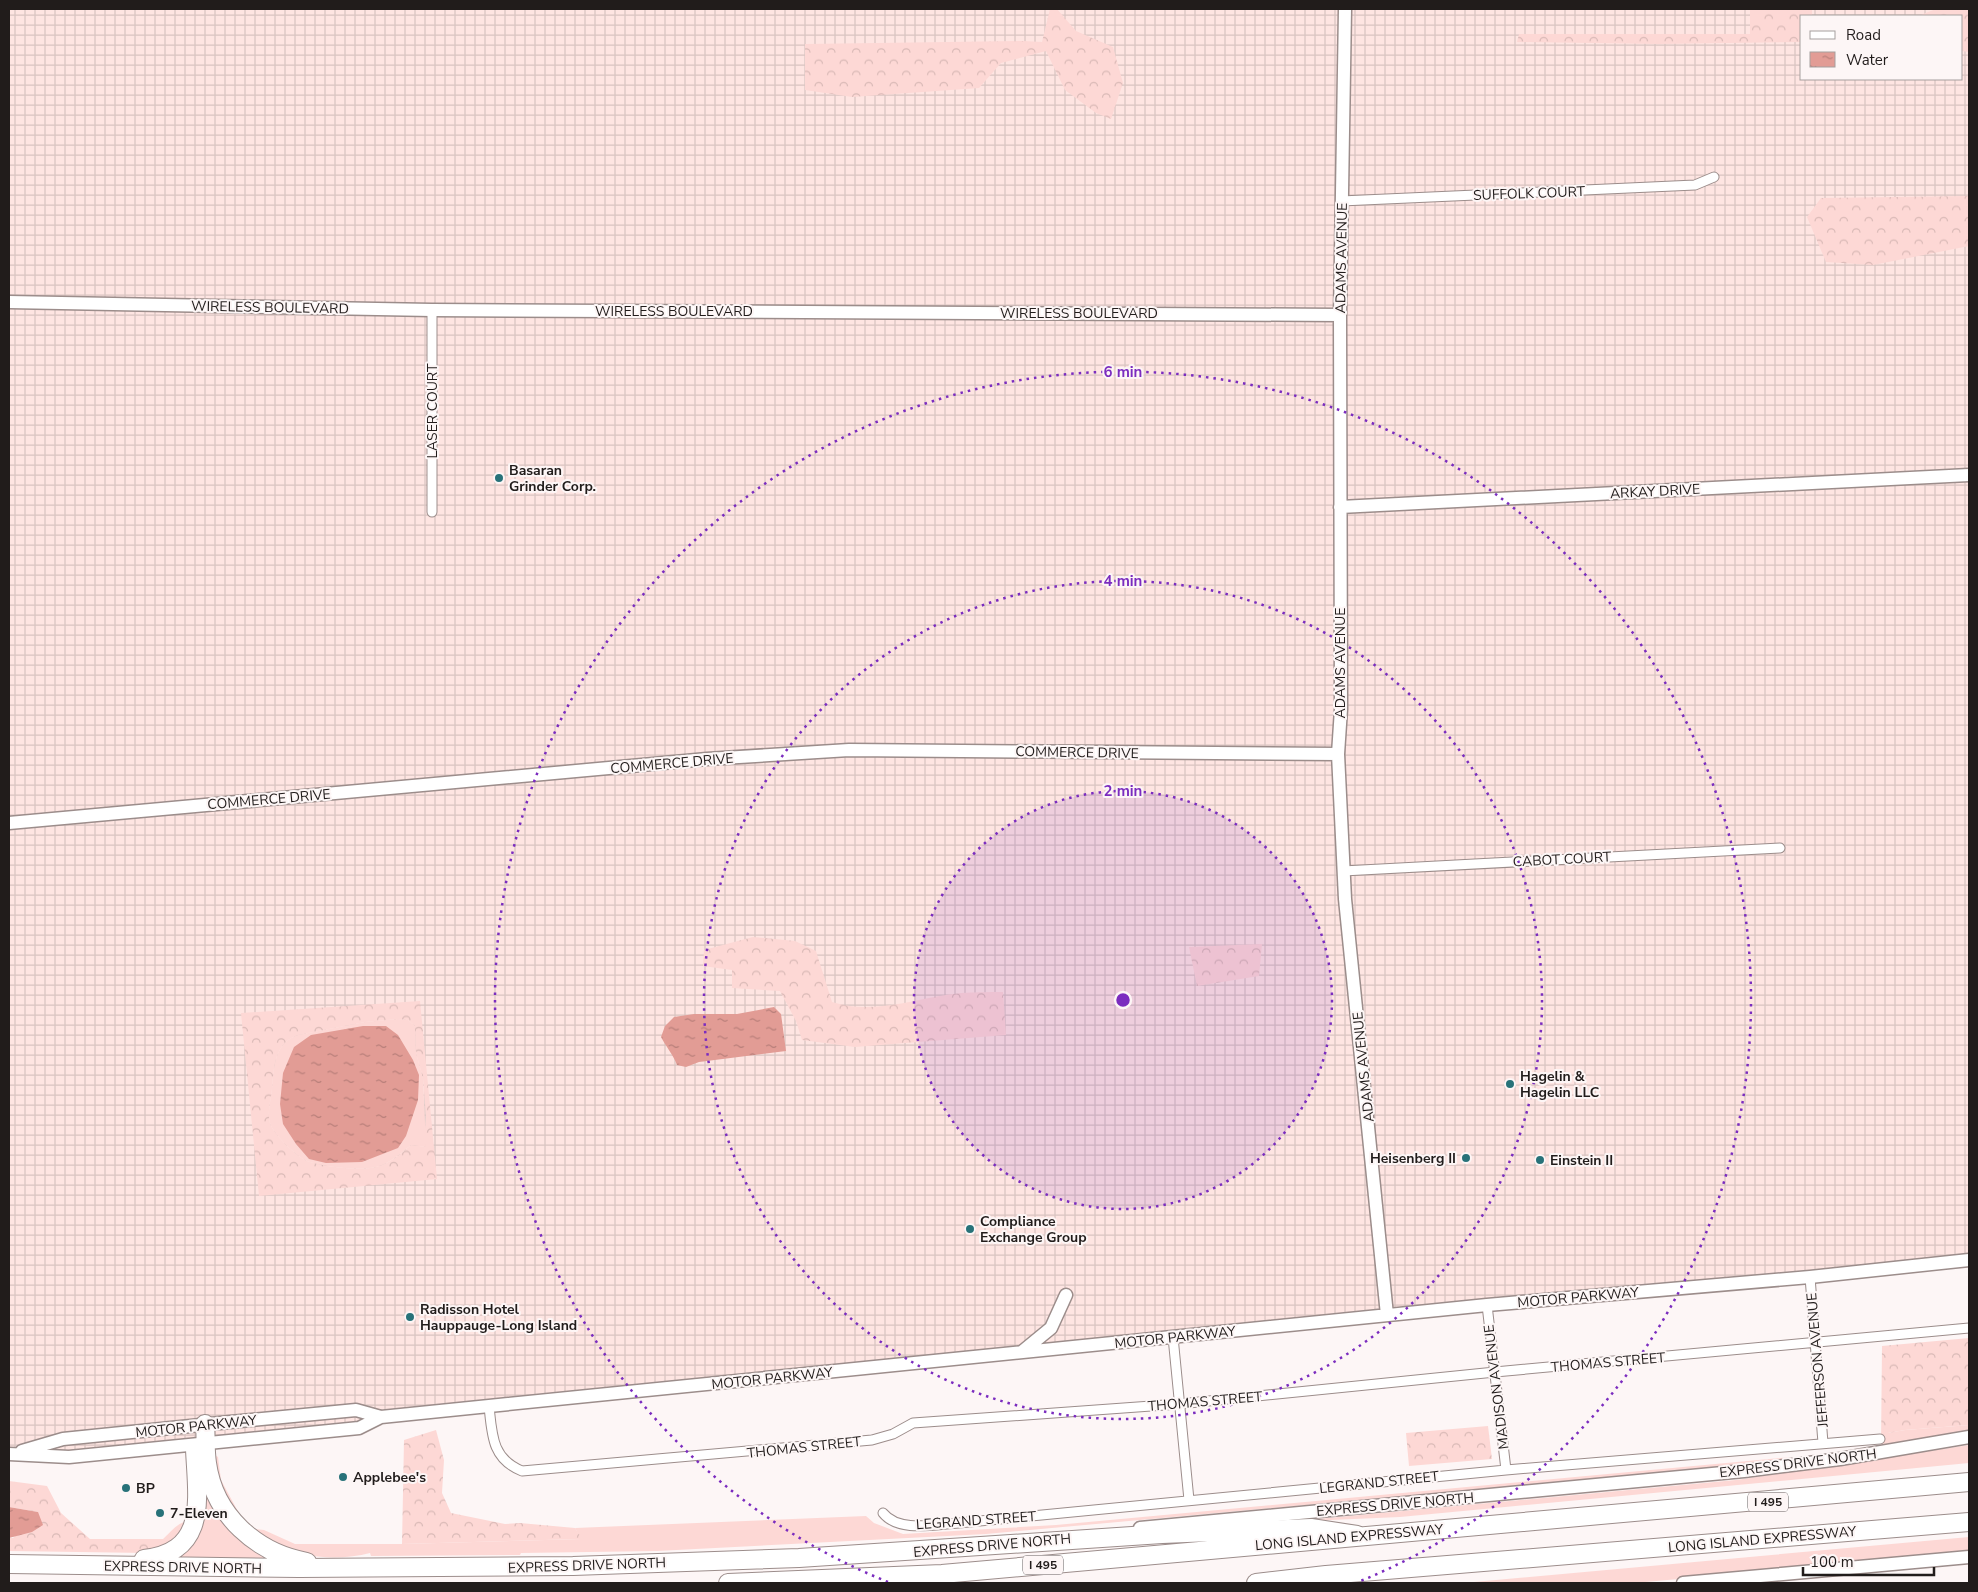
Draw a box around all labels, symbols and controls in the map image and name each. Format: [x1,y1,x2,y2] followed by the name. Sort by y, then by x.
[1800,15,1963,80] legend
[1846,25,1881,45] text: Road
[1846,50,1889,70] text: Water
[1473,182,1586,205] street label: SUFFOLK COURT
[1331,202,1352,314] street label: ADAMS AVENUE
[191,297,349,318] street label: WIRELESS BOULEVARD
[595,302,753,321] street label: WIRELESS BOULEVARD
[1000,304,1158,323] street label: WIRELESS BOULEVARD
[1104,362,1142,382] text: 6 min
[423,363,442,458] street label: LASER COURT
[509,461,596,496] place label: Basaran Grinder Corp.
[493,472,505,484] marker: Basaran Grinder Corp.
[1609,480,1701,503] street label: ARKAY DRIVE
[1104,571,1142,591] text: 4 min
[1331,608,1350,718] street label: ADAMS AVENUE
[1015,742,1139,763] street label: COMMERCE DRIVE
[610,749,734,778] street label: COMMERCE DRIVE
[1104,781,1142,801] text: 2 min
[207,785,331,814] street label: COMMERCE DRIVE
[1512,847,1612,872] street label: CABOT COURT
[1114,991,1132,1009] centre of rings
[1348,1011,1379,1123] street label: ADAMS AVENUE
[1520,1067,1600,1102] place label: Hagelin & Hagelin LLC
[1504,1078,1516,1090] marker: Hagelin & Hagelin LLC
[1370,1149,1456,1168] place label: Heisenberg II
[1550,1151,1613,1170] place label: Einstein II
[1460,1152,1472,1164] marker: Heisenberg II
[1534,1154,1546,1166] marker: Einstein II
[980,1212,1087,1247] place label: Compliance Exchange Group
[964,1223,976,1235] marker: Compliance Exchange Group
[1517,1283,1640,1312] street label: MOTOR PARKWAY
[1802,1292,1833,1429] street label: JEFFERSON AVENUE
[420,1300,577,1335] place label: Radisson Hotel Hauppauge-Long Island
[404,1311,416,1323] marker: Radisson Hotel Hauppauge-Long Island
[1113,1322,1237,1353] street label: MOTOR PARKWAY
[1479,1324,1514,1450] street label: MADISON AVENUE
[1550,1348,1667,1377] street label: THOMAS STREET
[710,1363,834,1394] street label: MOTOR PARKWAY
[1147,1387,1264,1416] street label: THOMAS STREET
[134,1411,258,1442] street label: MOTOR PARKWAY
[746,1432,863,1463] street label: THOMAS STREET
[1718,1444,1878,1483] street label: EXPRESS DRIVE NORTH
[1318,1467,1440,1498] street label: LEGRAND STREET
[353,1468,426,1487] place label: Applebee's
[337,1471,349,1483] marker: Applebee's
[136,1479,155,1498] place label: BP
[120,1482,132,1494] marker: BP
[1315,1488,1475,1521] street label: EXPRESS DRIVE NORTH
[1748,1492,1788,1511] road number: I 495
[170,1504,228,1523] place label: 7-Eleven
[154,1507,166,1519] marker: 7-Eleven
[915,1507,1037,1534] street label: LEGRAND STREET
[1254,1520,1445,1555] street label: LONG ISLAND EXPRESSWAY
[1667,1522,1858,1557] street label: LONG ISLAND EXPRESSWAY
[912,1529,1072,1562] street label: EXPRESS DRIVE NORTH
[1803,1544,1934,1576] scale bar
[1810,1552,1854,1572] text: 100 m
[508,1553,666,1578] street label: EXPRESS DRIVE NORTH
[1023,1556,1063,1574] road number: I 495
[104,1557,262,1578] street label: EXPRESS DRIVE NORTH

